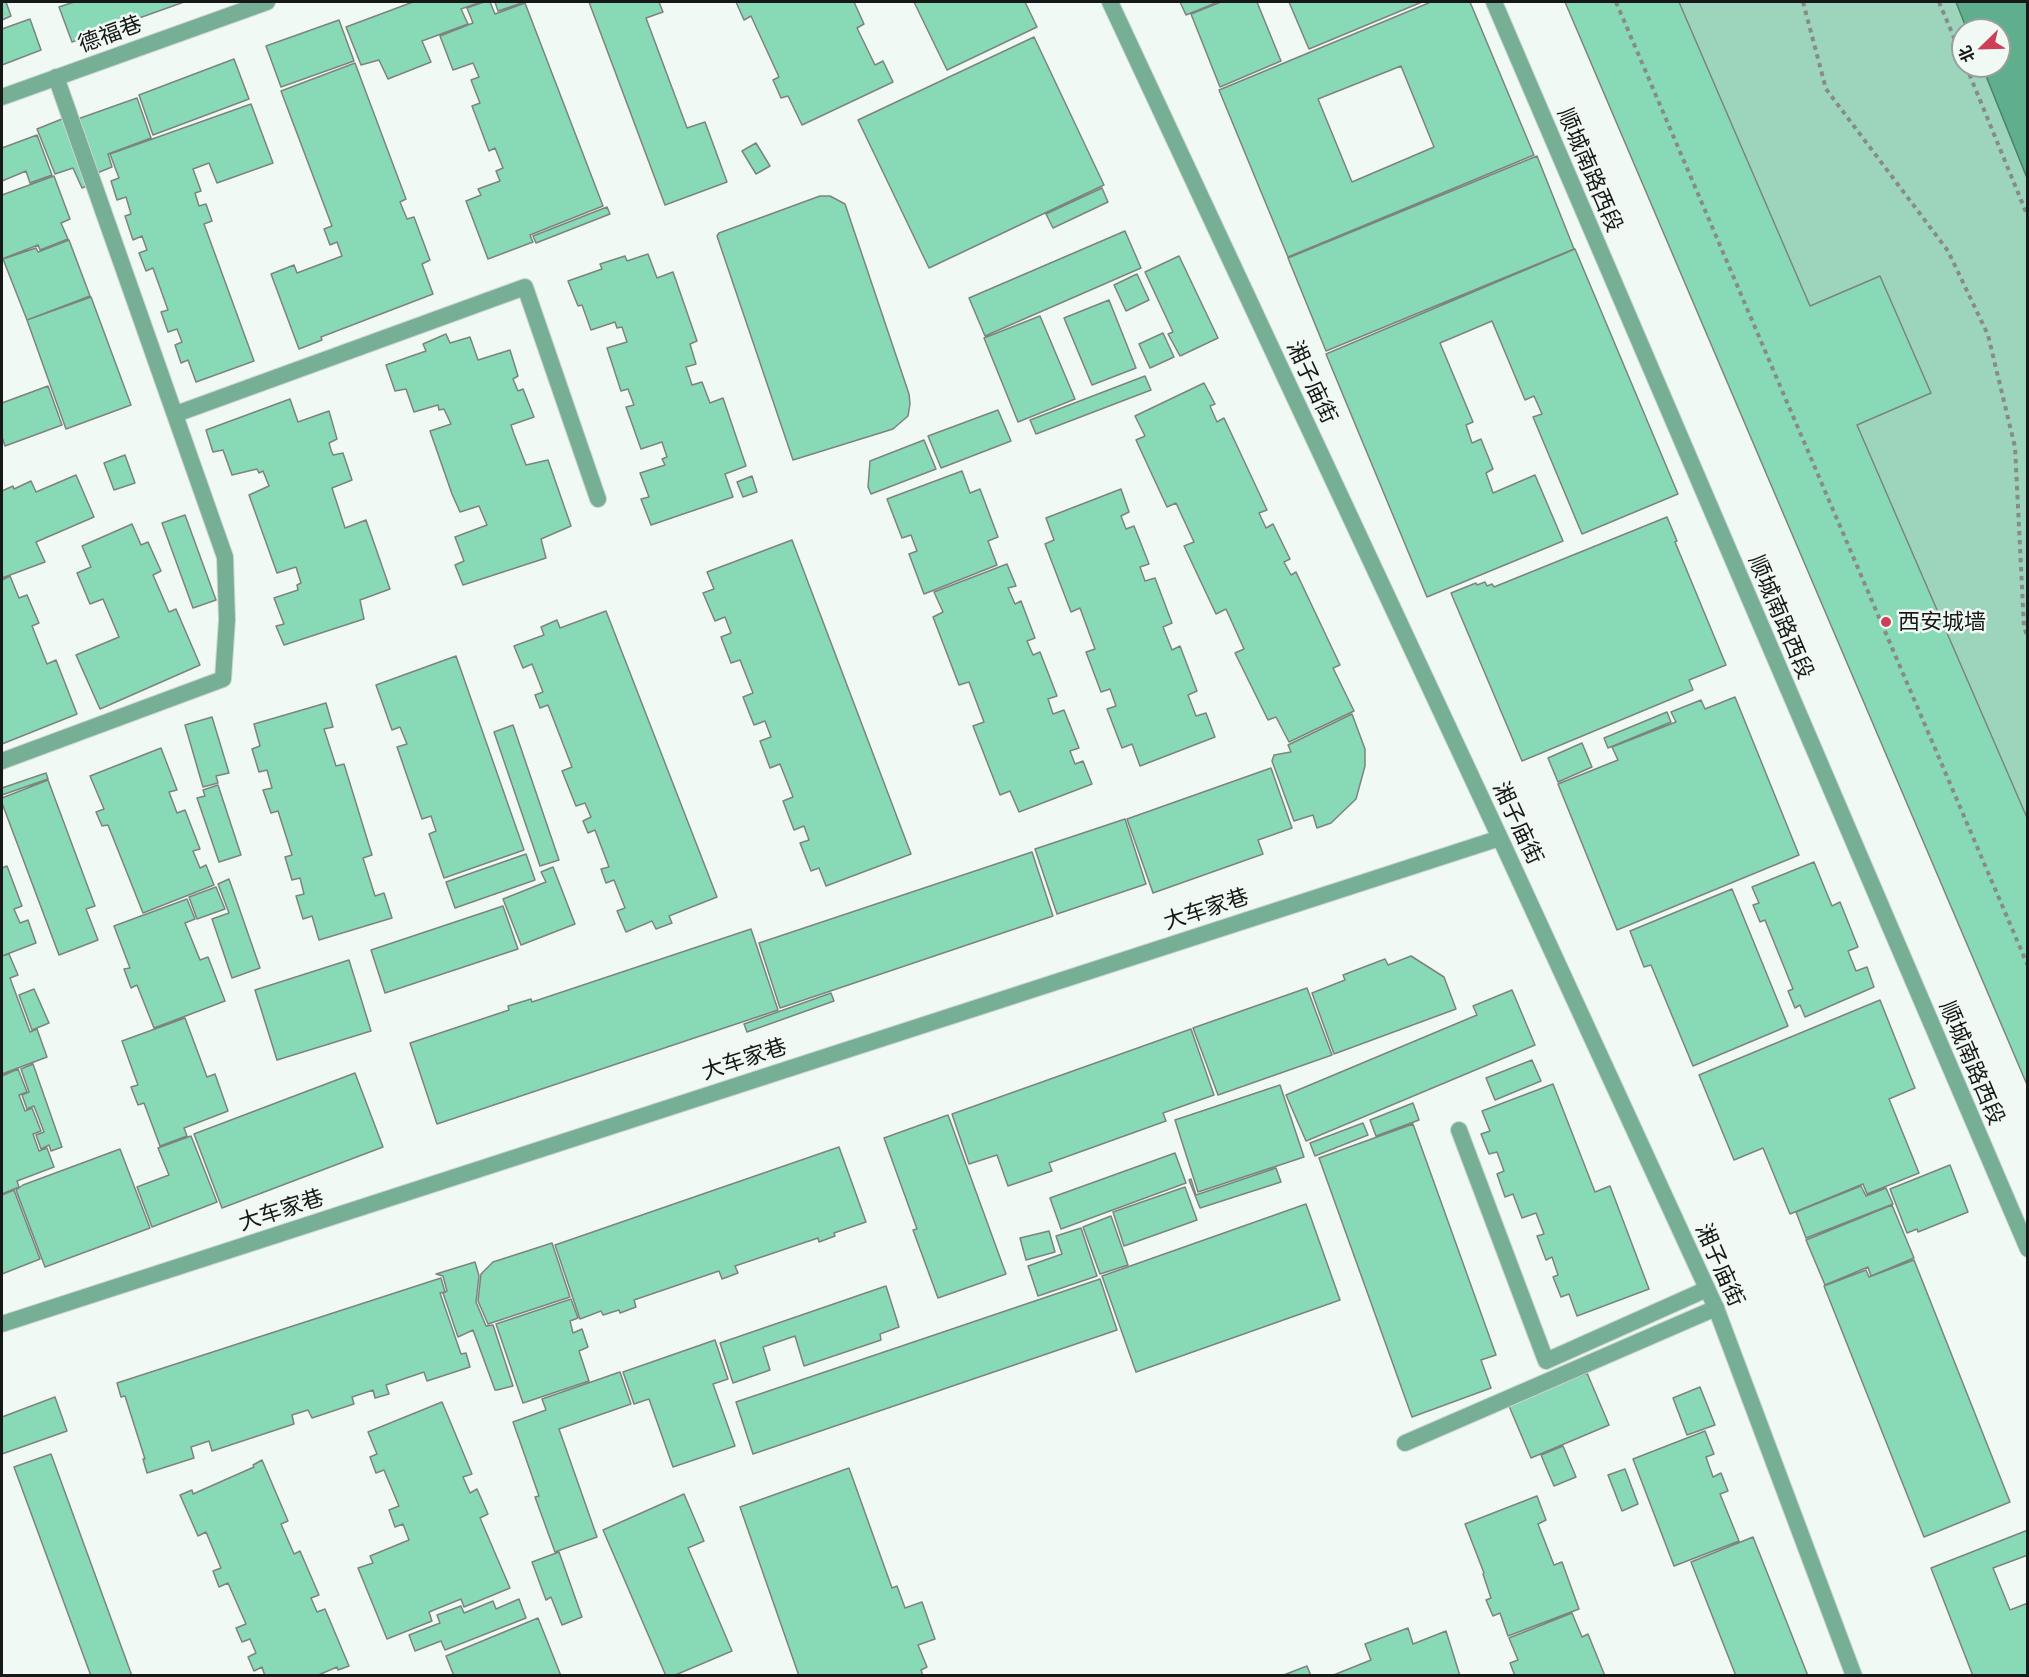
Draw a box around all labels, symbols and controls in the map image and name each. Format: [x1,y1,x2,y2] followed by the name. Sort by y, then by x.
[74,10,146,58] street label: 德福巷
[1951,18,2011,78] north arrow
[1954,43,1978,66] text: 北
[1552,104,1628,236] street label: 顺城南路西段
[1281,337,1343,427] street label: 湘子庙街
[1743,551,1819,683] street label: 顺城南路西段
[1898,609,1986,635] place label: 西安城墙
[1879,615,1893,629] marker: 西安城墙
[1487,778,1549,868] street label: 湘子庙街
[1160,883,1252,935] street label: 大车家巷
[1934,997,2010,1129] street label: 顺城南路西段
[698,1033,790,1085] street label: 大车家巷
[235,1184,327,1236] street label: 大车家巷
[1690,1219,1750,1311] street label: 湘子庙街

